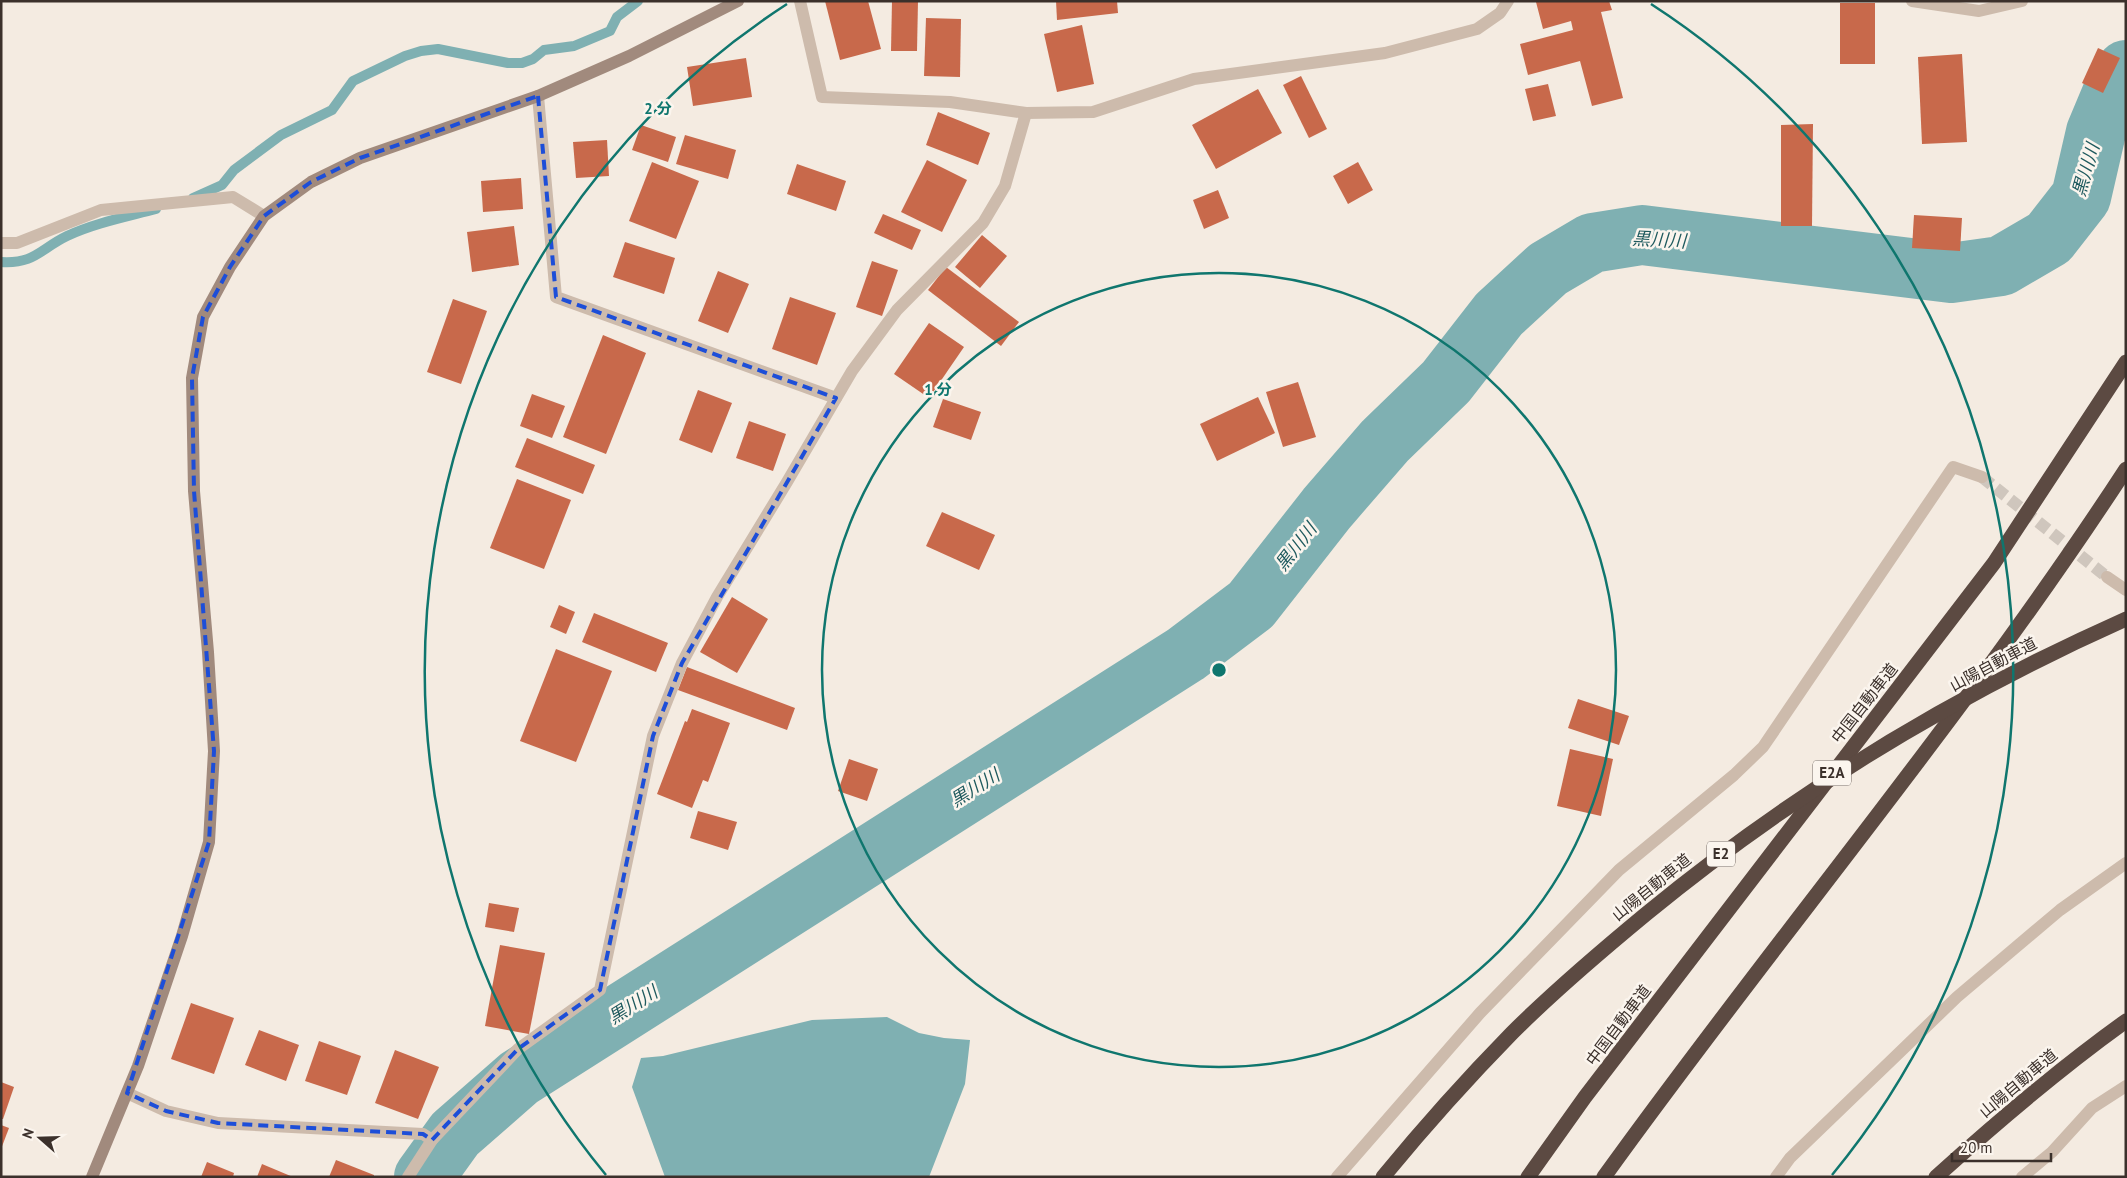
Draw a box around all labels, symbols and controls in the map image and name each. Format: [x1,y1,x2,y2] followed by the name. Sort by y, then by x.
[644,99,672,118] text: 2 分
[2067,139,2105,199] water label: 黒川川
[1631,227,1689,253] water label: 黒川川
[924,380,952,399] text: 1 分
[1270,517,1323,575] water label: 黒川川
[1946,633,2040,695] street label: 山陽自動車道
[1827,659,1901,747] street label: 中国自動車道
[1210,661,1228,679] centre of rings
[1813,760,1851,786] road number: E2A
[946,762,1005,812] water label: 黒川川
[1707,842,1735,866] road number: E2
[1607,849,1695,925] street label: 山陽自動車道
[604,979,663,1029] water label: 黒川川
[1581,981,1655,1069] street label: 中国自動車道
[1975,1044,2061,1122] street label: 山陽自動車道
[15,1113,65,1163] north arrow
[18,1126,38,1141] text: N
[1952,1130,2051,1162] scale bar
[1960,1138,1993,1157] text: 20 m

